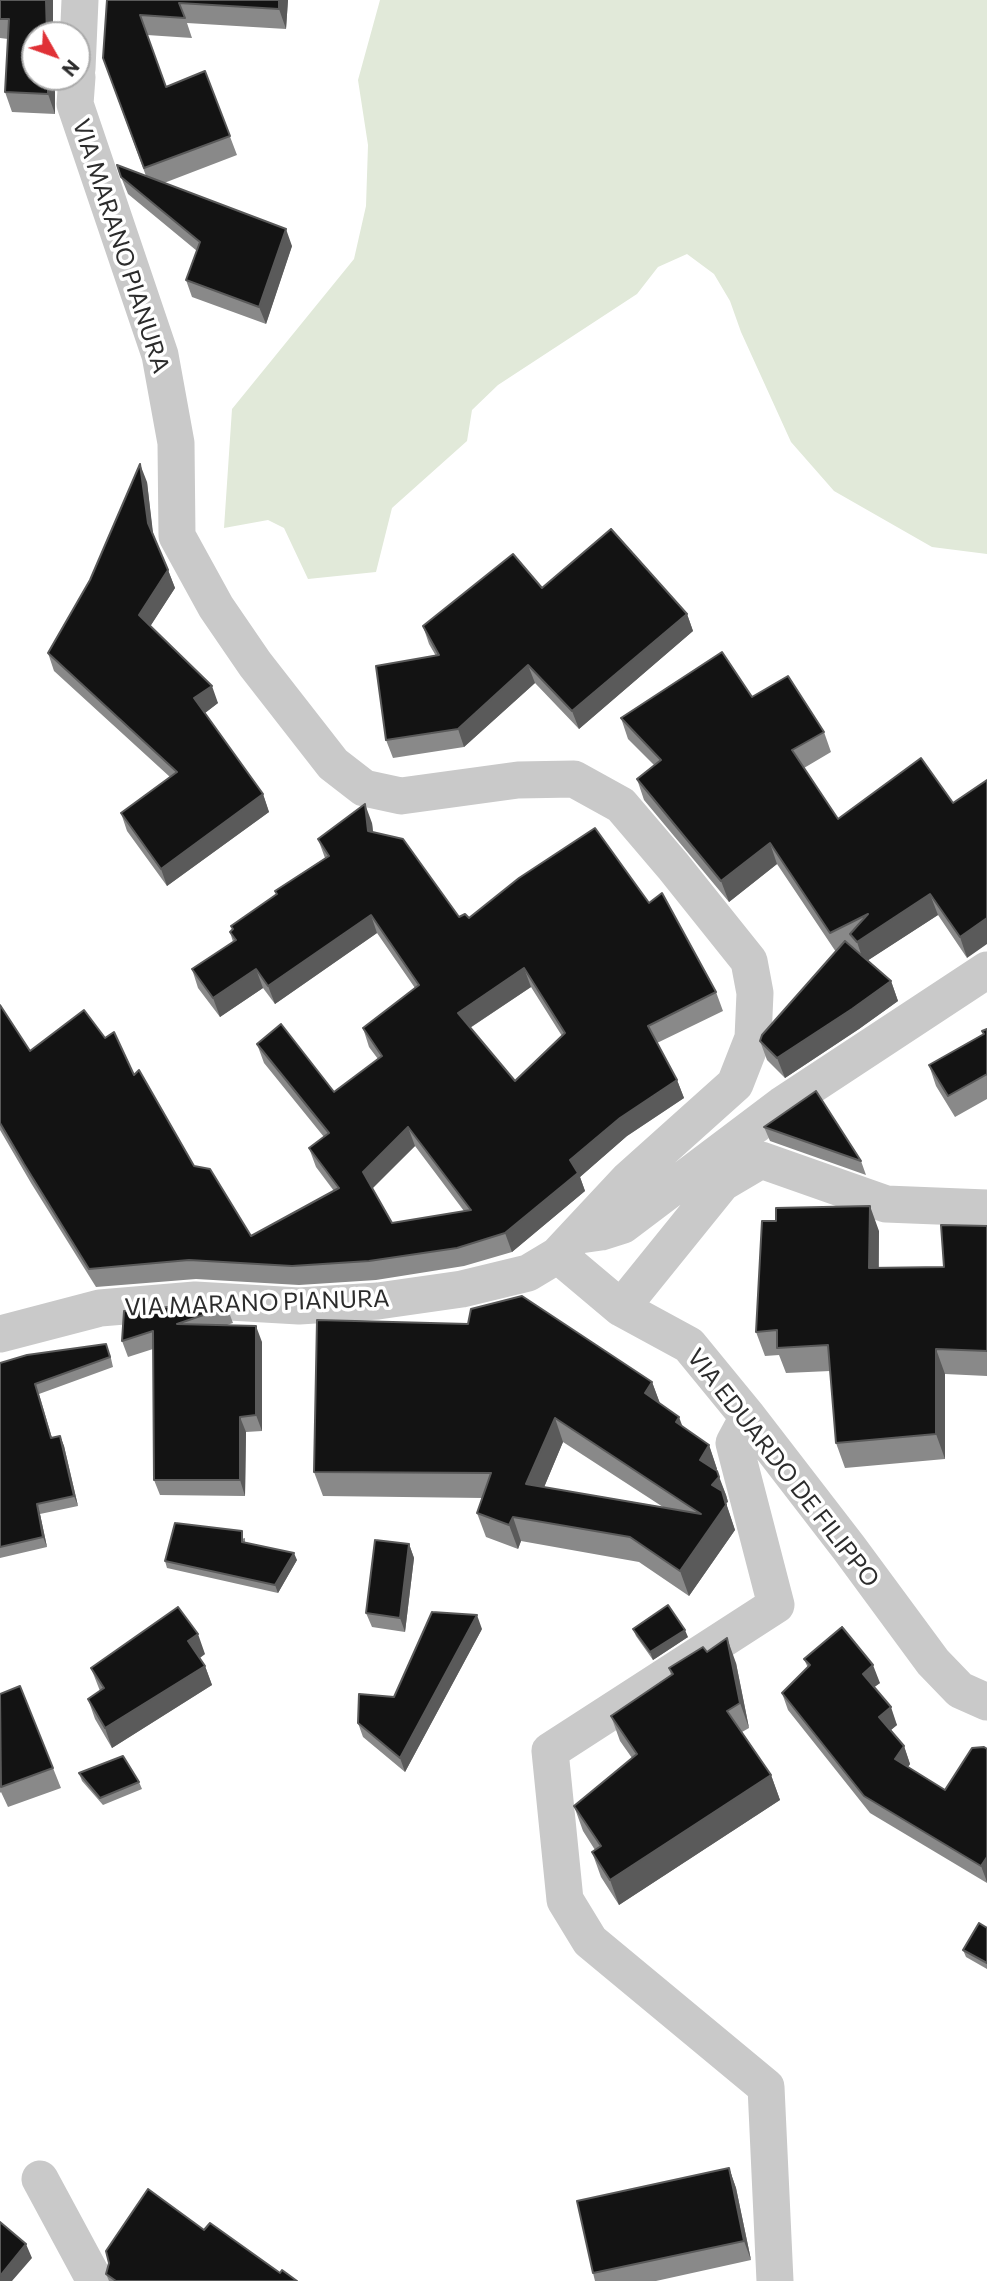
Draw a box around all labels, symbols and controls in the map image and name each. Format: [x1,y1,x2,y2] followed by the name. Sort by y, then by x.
[21,21,91,91] north arrow
[58,56,84,81] text: N
[66,115,176,377] street label: VIA MARANO PIANURA
[124,1284,390,1322] street label: VIA MARANO PIANURA
[681,1343,885,1593] street label: VIA EDUARDO DE FILIPPO

